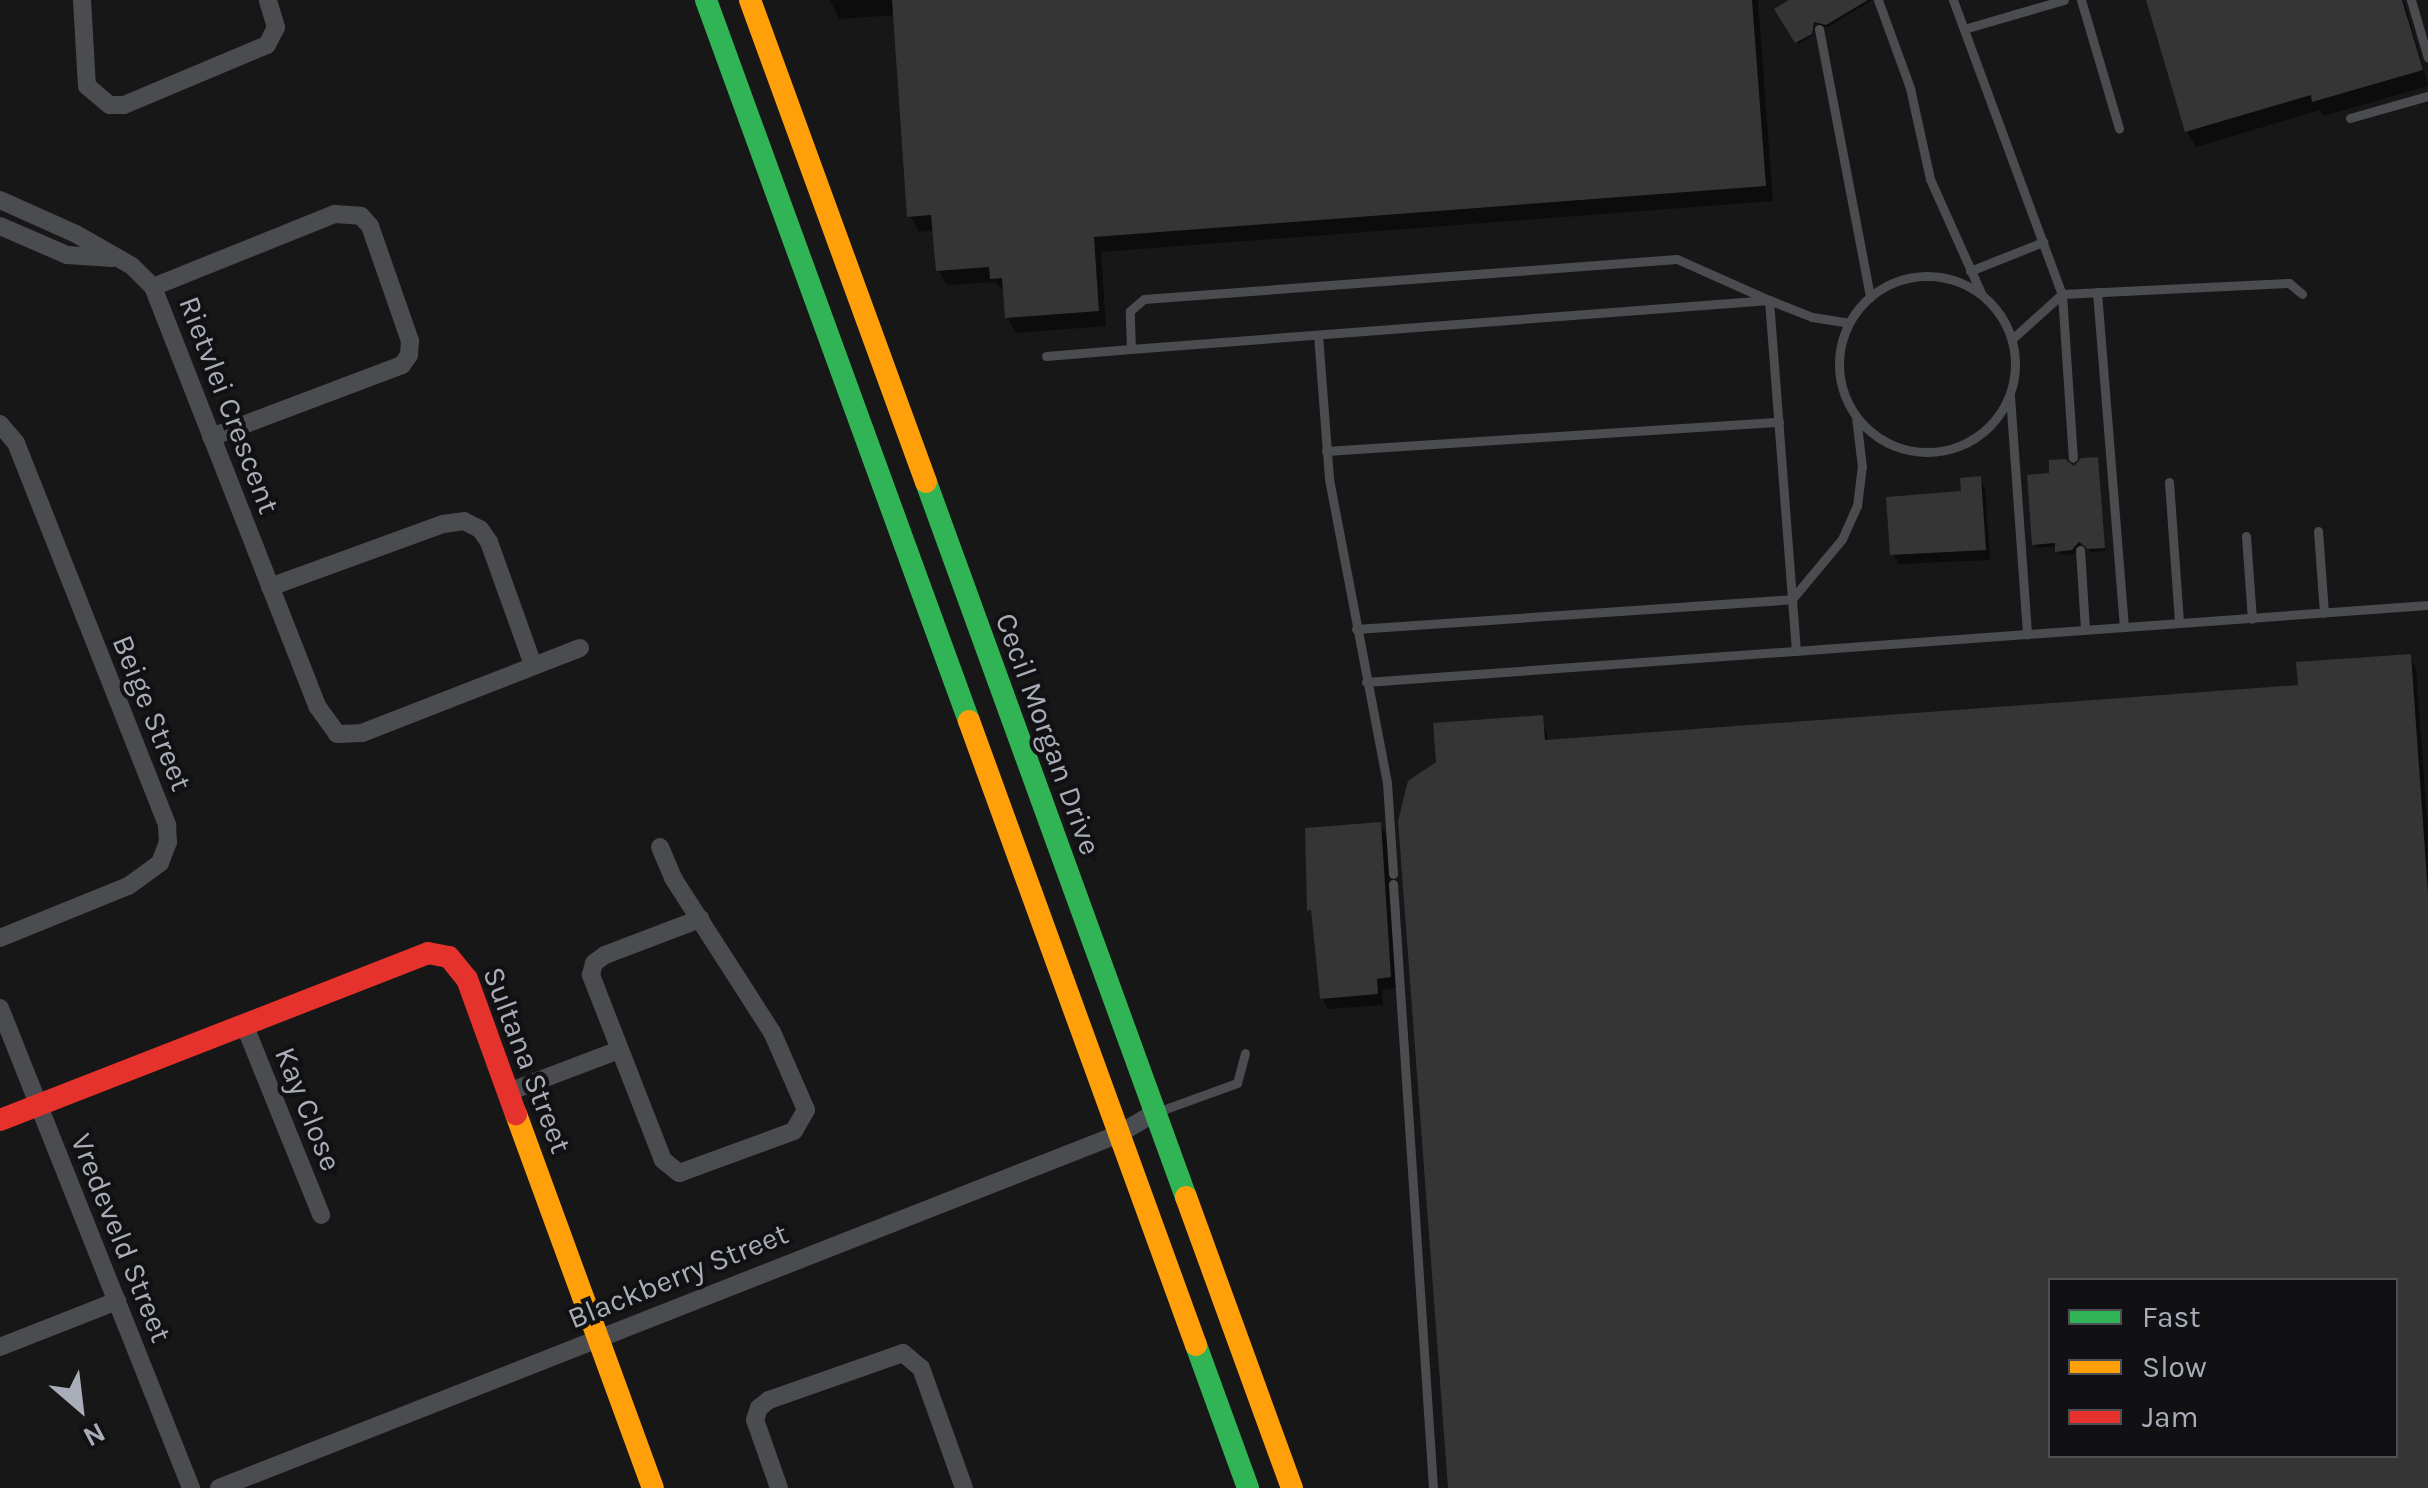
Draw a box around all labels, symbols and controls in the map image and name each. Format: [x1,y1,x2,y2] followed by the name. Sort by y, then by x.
[171,291,287,519] street label: Rietvlei Crescent
[988,608,1108,860] street label: Cecil Morgan Drive
[104,630,200,796] street label: Beige Street
[475,962,579,1158] street label: Sultana Street
[267,1042,349,1176] street label: Kay Close
[63,1128,179,1348] street label: Vredeveld Street
[563,1215,793,1337] street label: Blackberry Street
[2048,1278,2398,1458] legend
[2142,1299,2201,1335] text: Fast
[2142,1349,2207,1385] text: Slow
[30,1358,130,1458] north arrow
[2142,1399,2199,1435] text: Jam
[78,1416,111,1454] text: N

